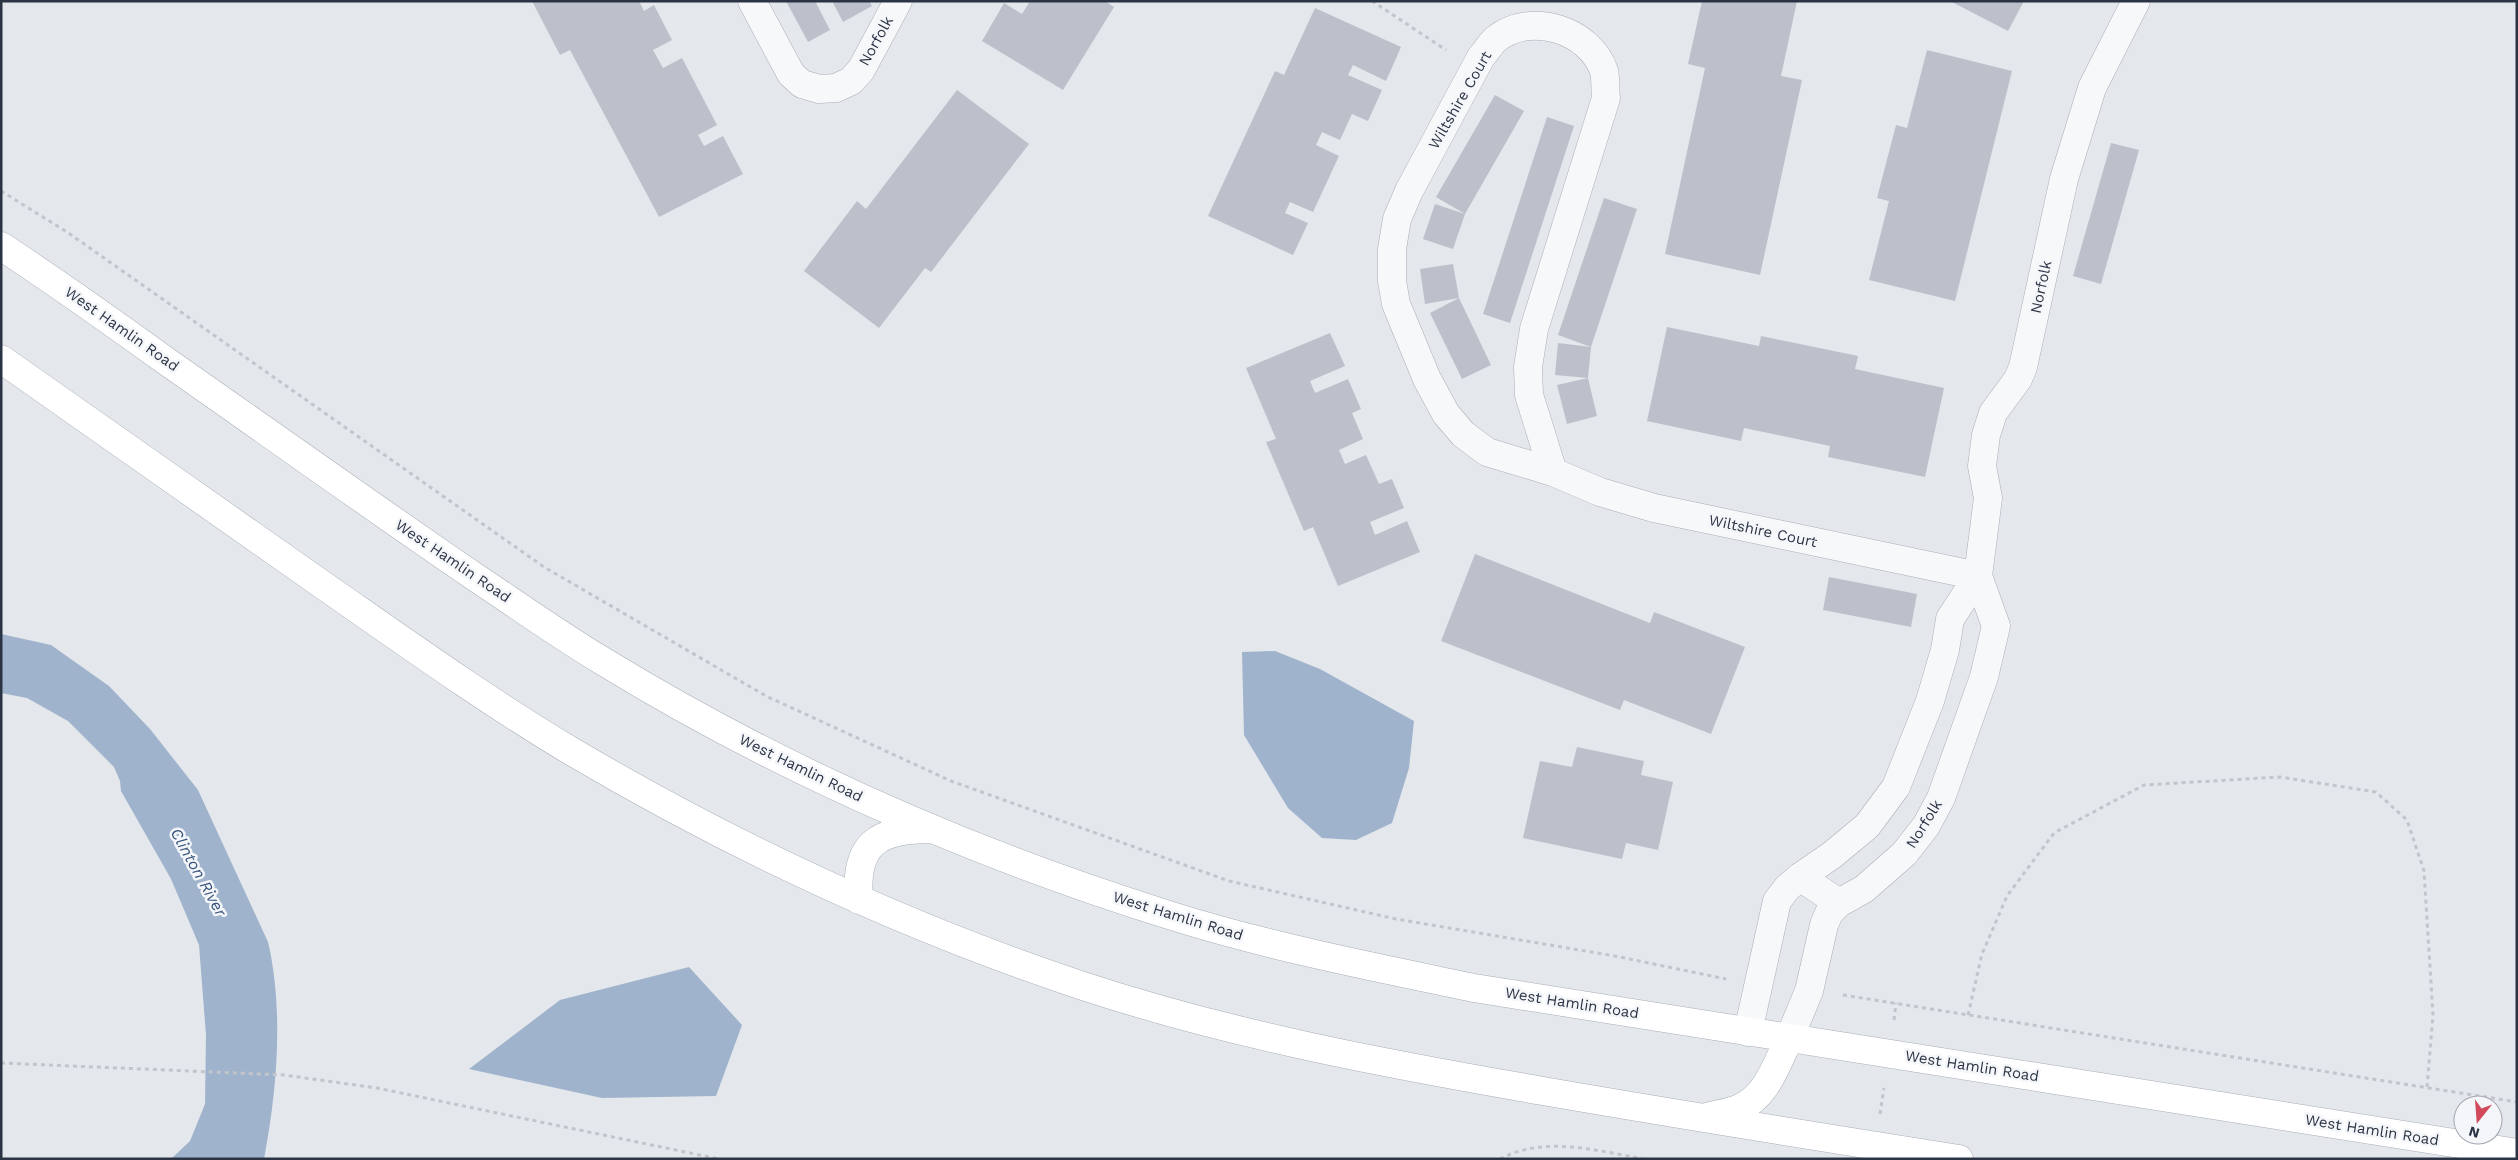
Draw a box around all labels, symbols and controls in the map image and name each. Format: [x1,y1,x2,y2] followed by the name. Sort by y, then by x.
[855,13,897,69] street label: Norfolk
[1425,47,1496,152] street label: Wiltshire Court
[2027,258,2055,315] street label: Norfolk
[61,283,183,375] street label: West Hamlin Road
[1707,511,1820,551] street label: Wiltshire Court
[392,516,514,606] street label: West Hamlin Road
[736,730,866,806] street label: West Hamlin Road
[1902,796,1946,852] street label: Norfolk
[167,825,231,920] water label: Clinton River
[1111,888,1245,944] street label: West Hamlin Road
[1504,984,1640,1022] street label: West Hamlin Road
[1904,1047,2040,1085] street label: West Hamlin Road
[2453,1095,2503,1145] north arrow
[2304,1111,2440,1149] street label: West Hamlin Road
[2467,1123,2481,1142] text: N

